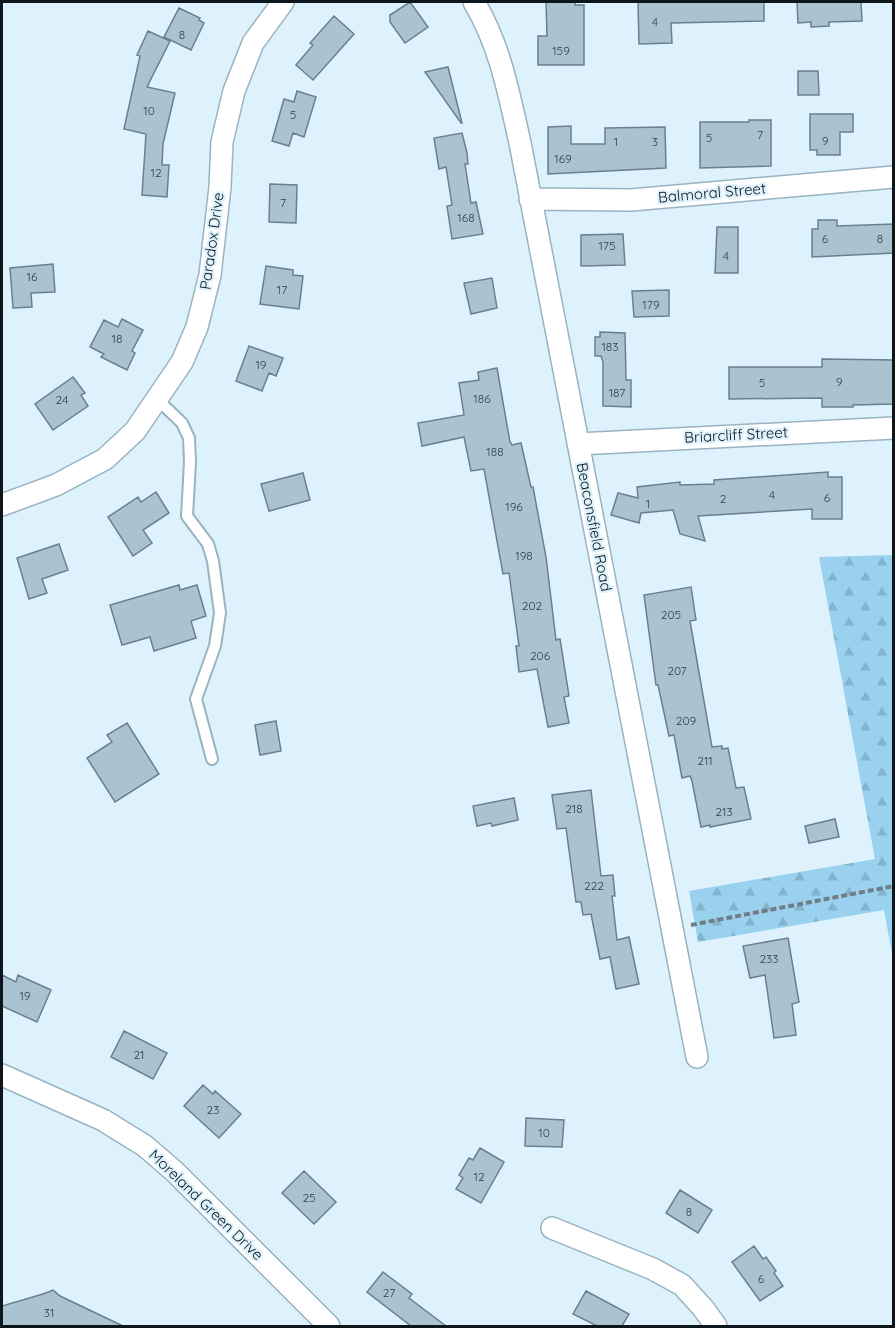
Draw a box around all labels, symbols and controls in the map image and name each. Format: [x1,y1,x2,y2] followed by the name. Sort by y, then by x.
[652,14,658,29] house number: 4
[179,27,185,42] house number: 8
[552,43,570,58] house number: 159
[143,103,155,118] house number: 10
[290,107,296,122] house number: 5
[757,127,763,142] house number: 7
[706,130,712,145] house number: 5
[822,133,829,148] house number: 9
[614,134,618,149] house number: 1
[652,134,658,149] house number: 3
[554,151,572,166] house number: 169
[150,165,162,180] house number: 12
[657,178,767,207] street label: Balmoral Street
[195,191,228,291] street label: Paradox Drive
[280,195,286,210] house number: 7
[457,210,475,225] house number: 168
[822,231,829,246] house number: 6
[877,231,883,246] house number: 8
[598,238,616,253] house number: 175
[723,248,729,263] house number: 4
[27,269,38,284] house number: 16
[277,282,287,297] house number: 17
[642,297,660,312] house number: 179
[112,331,122,346] house number: 18
[601,339,619,354] house number: 183
[255,357,267,372] house number: 19
[836,374,843,389] house number: 9
[759,375,765,390] house number: 5
[609,385,625,400] house number: 187
[473,391,491,406] house number: 186
[56,392,68,407] house number: 24
[684,422,788,447] street label: Briarcliff Street
[486,444,504,459] house number: 188
[573,461,616,593] street label: Beaconsfield Road
[769,487,775,502] house number: 4
[824,490,831,505] house number: 6
[720,491,727,506] house number: 2
[646,496,650,511] house number: 1
[505,499,523,514] house number: 196
[515,548,533,563] house number: 198
[522,598,543,613] house number: 202
[661,607,681,622] house number: 205
[530,648,551,663] house number: 206
[667,663,687,678] house number: 207
[676,713,697,728] house number: 209
[697,753,713,768] house number: 211
[565,801,583,816] house number: 218
[715,804,733,819] house number: 213
[584,878,604,893] house number: 222
[759,951,779,966] house number: 233
[19,988,31,1003] house number: 19
[133,1047,145,1062] house number: 21
[207,1102,219,1117] house number: 23
[538,1125,550,1140] house number: 10
[145,1145,267,1264] street label: Moreland Green Drive
[473,1169,485,1184] house number: 12
[302,1190,316,1205] house number: 25
[686,1204,692,1219] house number: 8
[758,1271,765,1286] house number: 6
[383,1285,395,1300] house number: 27
[44,1305,54,1320] house number: 31

